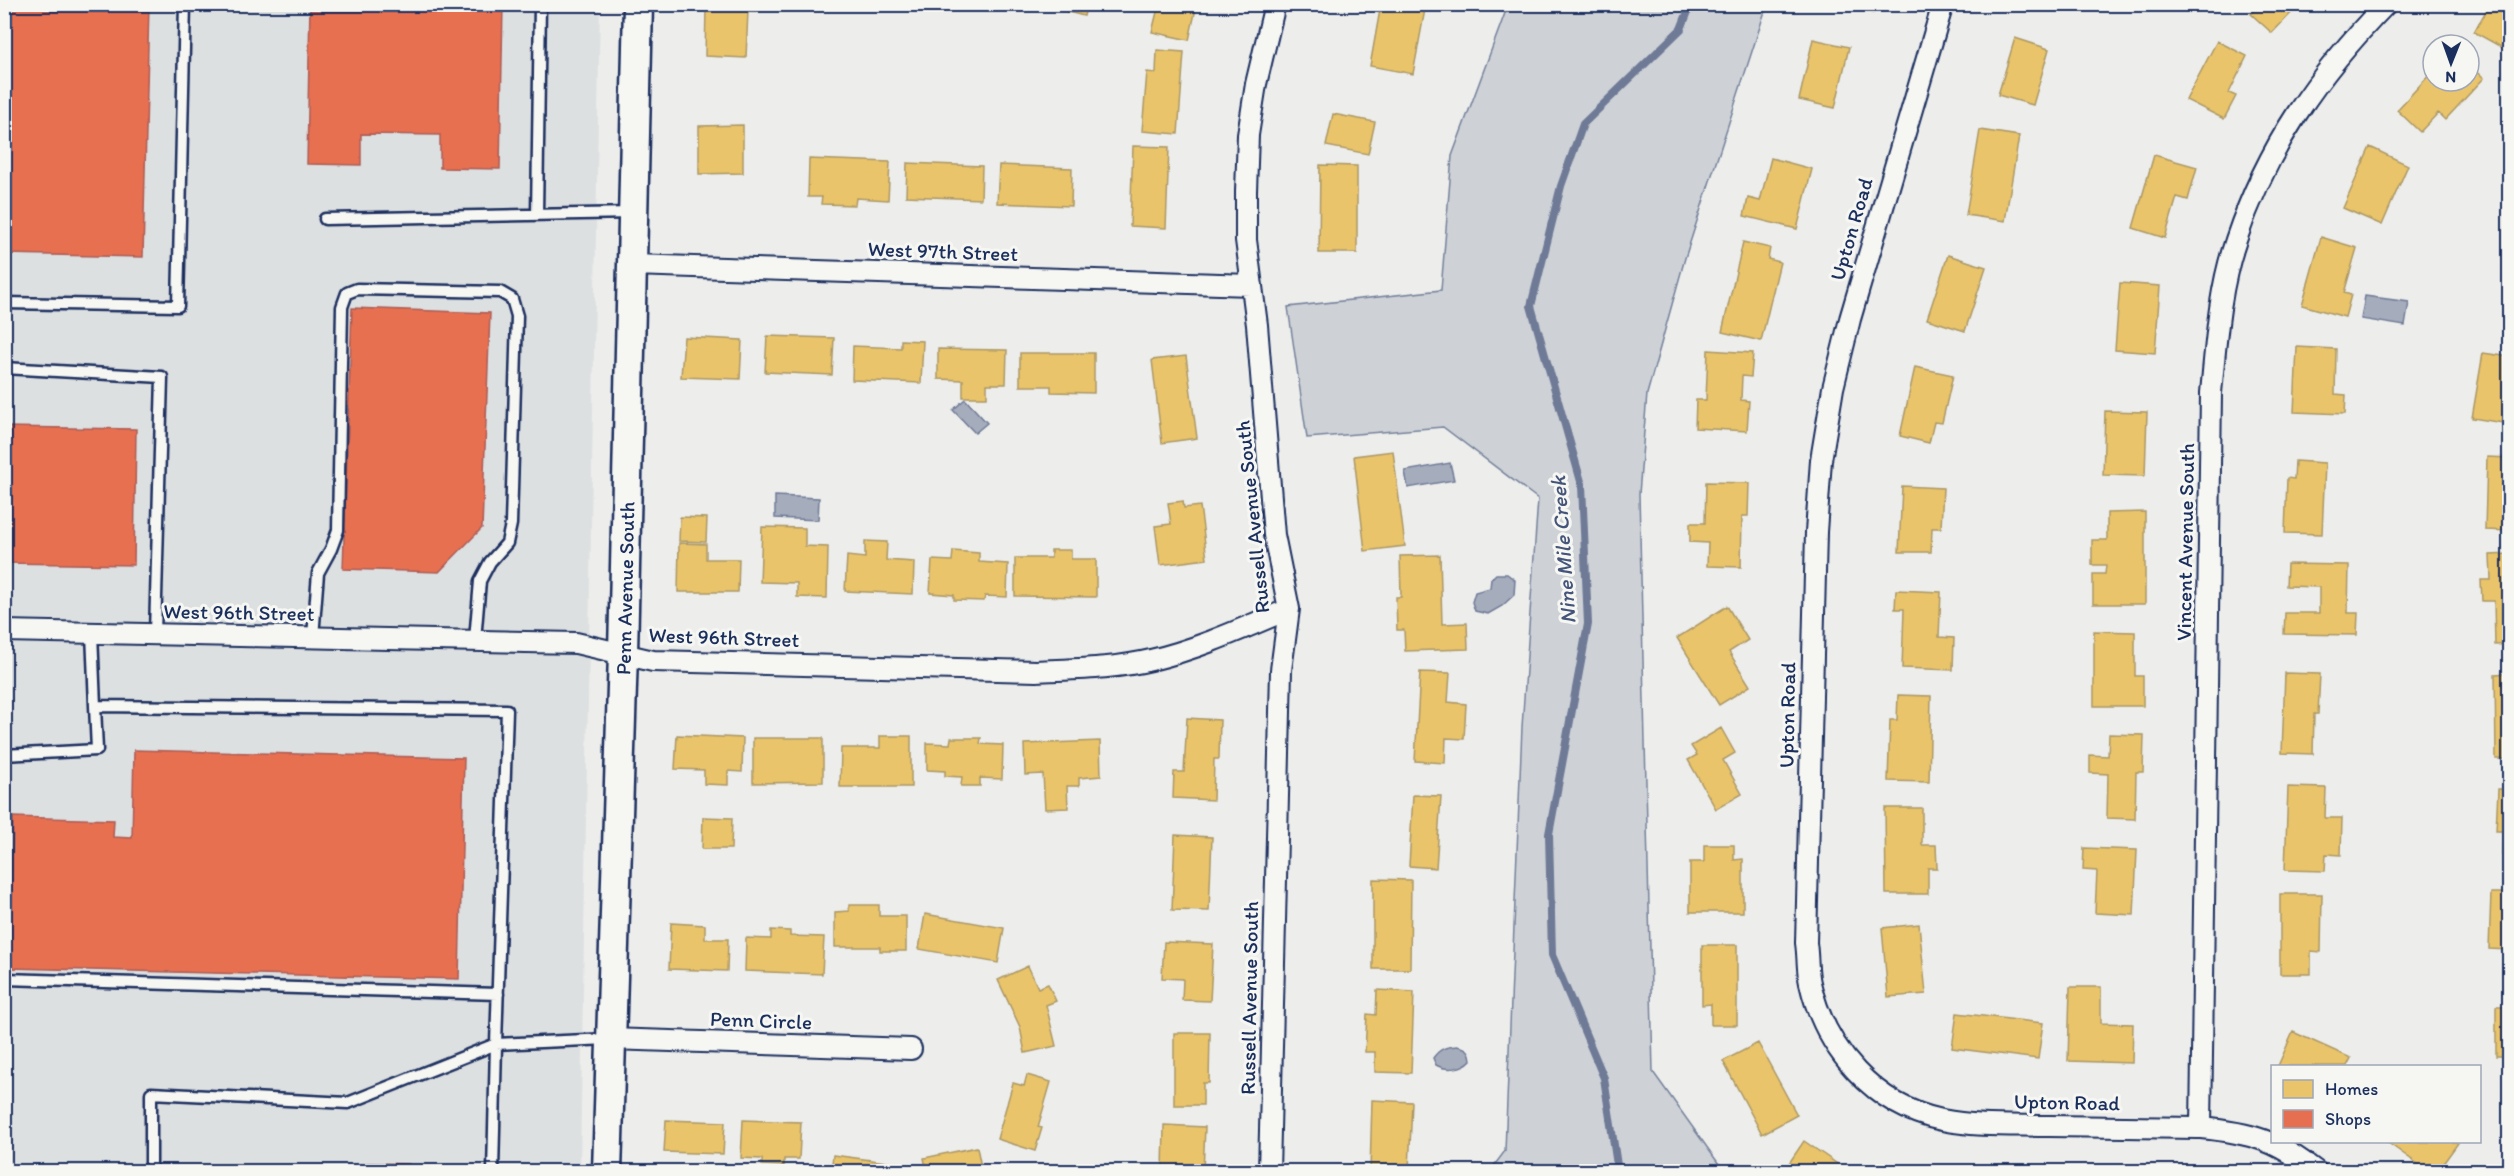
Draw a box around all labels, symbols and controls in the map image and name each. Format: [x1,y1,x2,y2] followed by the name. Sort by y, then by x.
[2421,33,2481,93] north arrow
[2445,68,2456,87] text: N
[1824,174,1878,283] street label: Upton Road
[867,236,1019,266] street label: West 97th Street
[1229,419,1275,615] street label: Russell Avenue South
[2171,443,2199,641] street label: Vincent Avenue South
[1544,473,1582,625] water label: Nine Mile Creek
[610,501,639,675] street label: Penn Avenue South
[163,598,315,626] street label: West 96th Street
[648,622,800,652] street label: West 96th Street
[1774,661,1800,768] street label: Upton Road
[1235,901,1263,1095] street label: Russell Avenue South
[709,1006,813,1034] street label: Penn Circle
[2271,1065,2481,1143] legend
[2325,1078,2378,1100] text: Homes
[2014,1089,2121,1115] street label: Upton Road
[2325,1108,2371,1130] text: Shops

